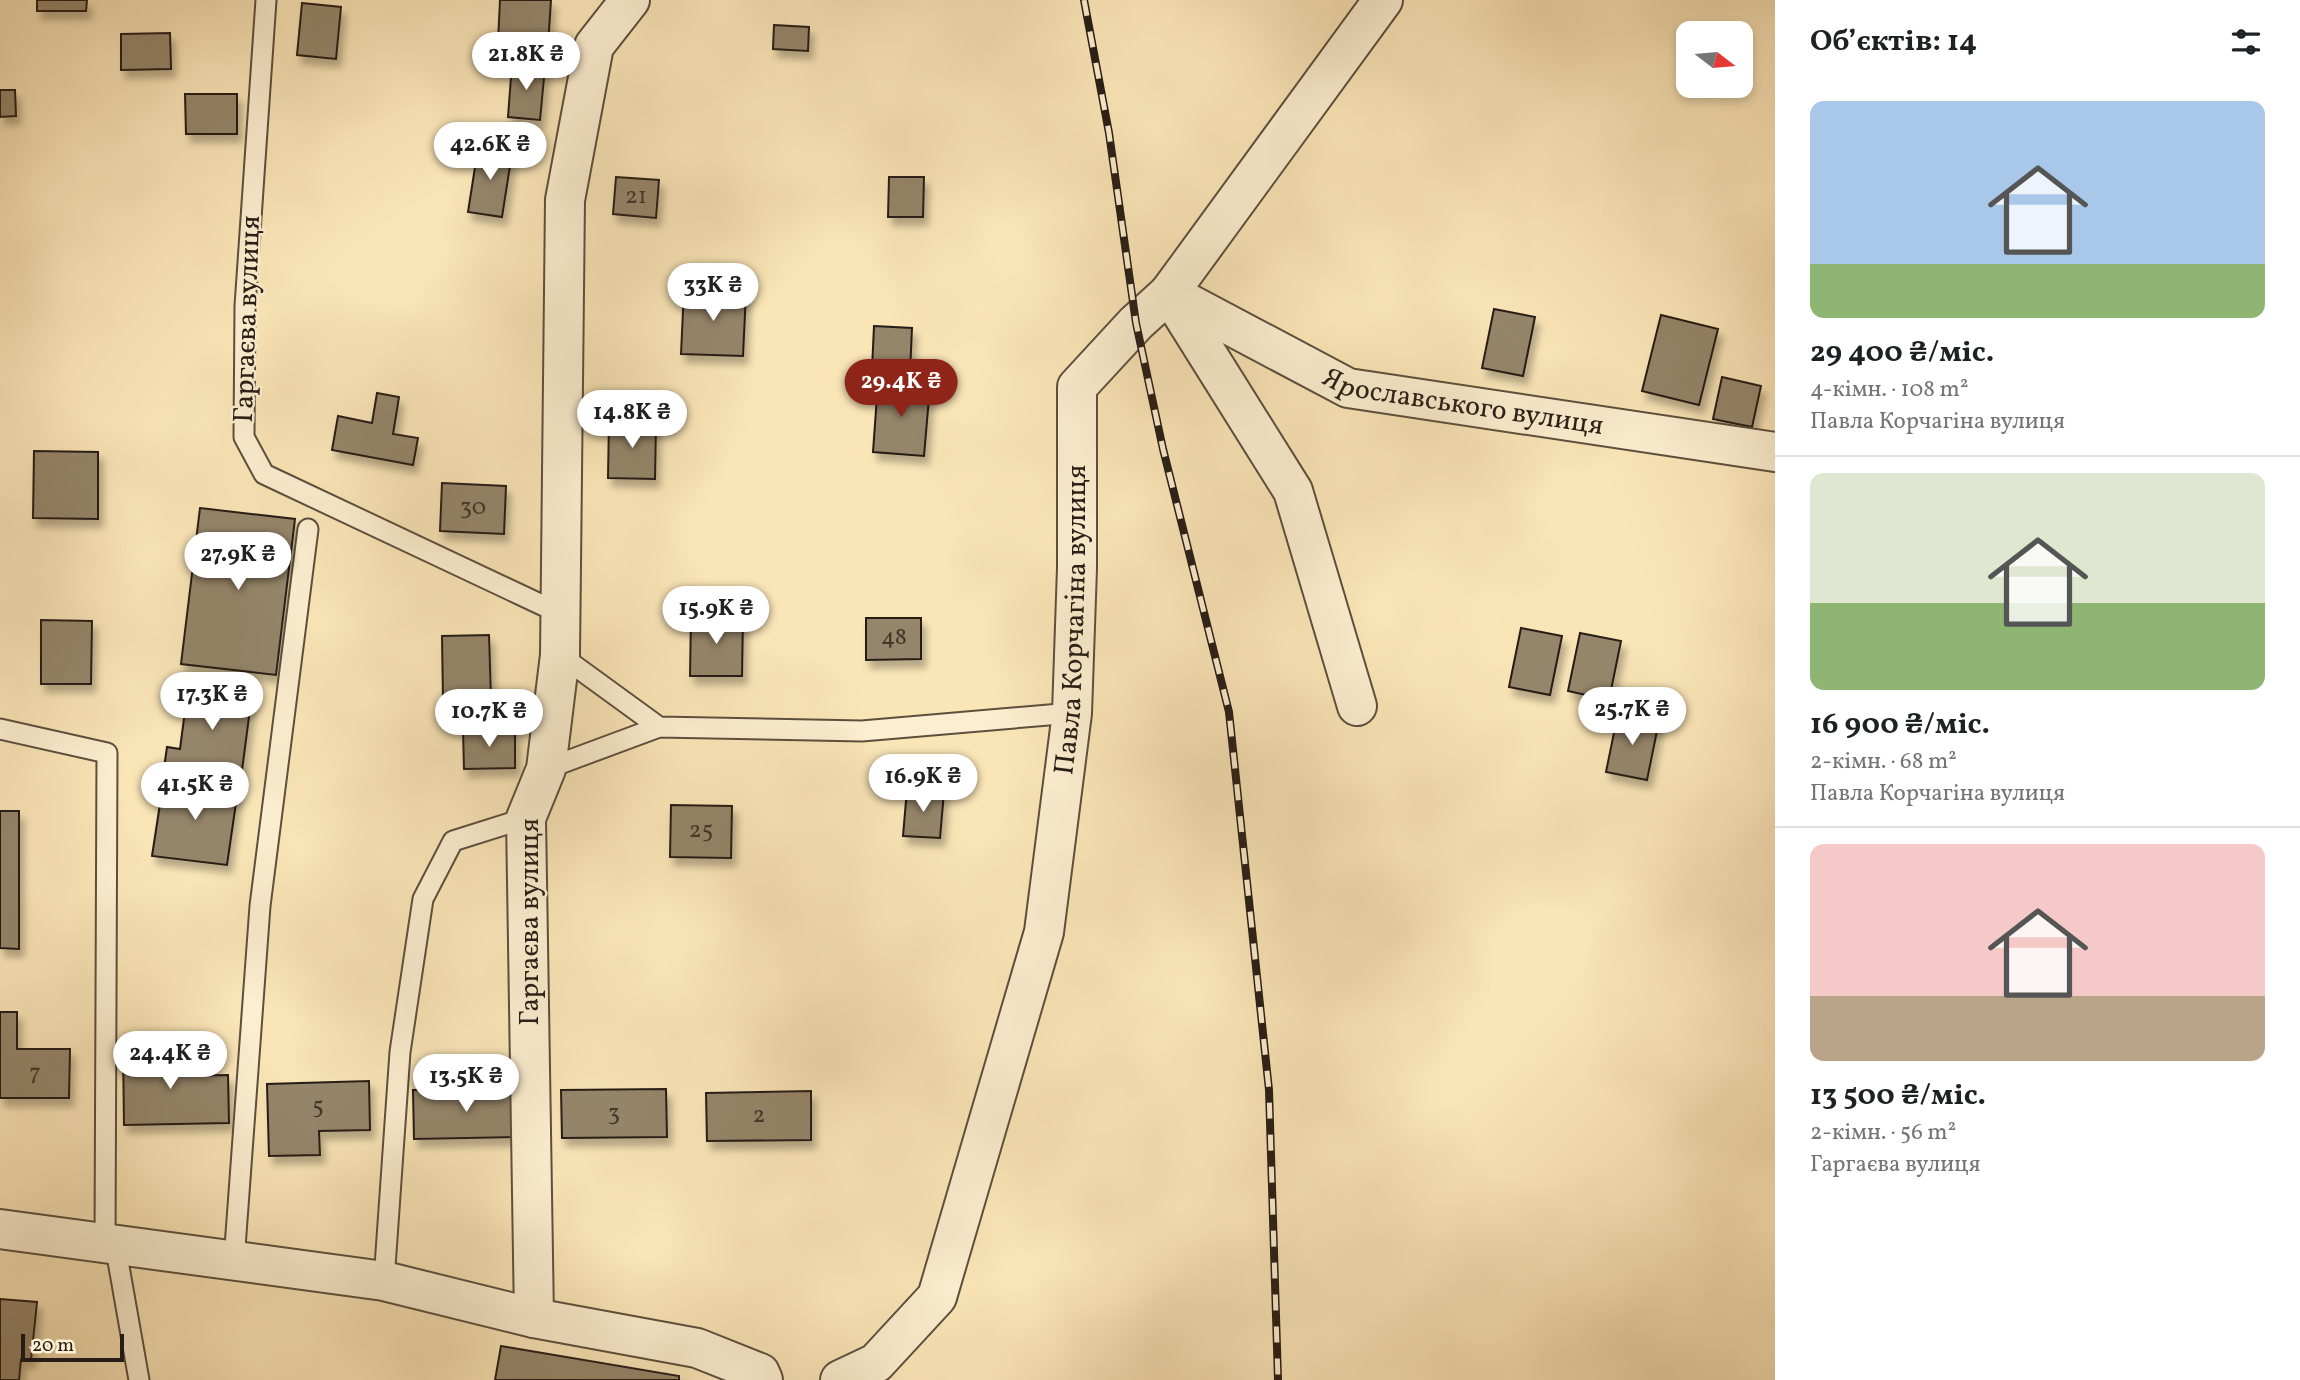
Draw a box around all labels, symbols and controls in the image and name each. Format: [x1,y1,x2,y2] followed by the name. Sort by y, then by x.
[1676,21,1754,98] north arrow
[1676,21,1753,98] map controls
[1810,21,1977,63] text: Об’єктів: 14
[2227,23,2265,61] icon: filters
[461,32,591,92] pin: 21.8K ₴
[488,39,564,71] text: 21.8K ₴
[425,122,555,182] pin: 42.6K ₴
[450,129,530,161] text: 42.6K ₴
[1975,147,2101,273] icon: home
[625,180,647,214] house number: 21
[225,215,271,423] street label: Гаргаєва вулиця
[664,264,762,323] pin: 33K ₴
[683,270,743,302] text: 33K ₴
[1810,332,1994,374] text: 29 400 ₴/міс.
[1315,358,1606,446] street label: Ярославського вулиця
[836,360,966,419] pin: 29.4K ₴
[861,366,941,398] text: 29.4K ₴
[1810,374,1968,406] text: 4-кімн. · 108 m²
[567,391,697,450] pin: 14.8K ₴
[593,397,671,429] text: 14.8K ₴
[1810,406,2065,438] text: Павла Корчагіна вулиця
[1045,465,1097,777] street label: Павла Корчагіна вулиця
[460,491,486,525] house number: 30
[1975,519,2101,645] icon: home
[173,532,303,592] pin: 27.9K ₴
[200,539,276,571] text: 27.9K ₴
[651,586,781,646] pin: 15.9K ₴
[678,593,754,625] text: 15.9K ₴
[881,621,907,655] house number: 48
[147,672,277,732] pin: 17.3K ₴
[176,679,248,711] text: 17.3K ₴
[1567,688,1697,747] pin: 25.7K ₴
[424,690,554,749] pin: 10.7K ₴
[1594,694,1670,726] text: 25.7K ₴
[451,696,527,728] text: 10.7K ₴
[1810,704,1990,746] text: 16 900 ₴/міс.
[1810,746,1957,778] text: 2-кімн. · 68 m²
[858,754,988,814] pin: 16.9K ₴
[885,761,961,793] text: 16.9K ₴
[130,762,260,822] pin: 41.5K ₴
[157,769,233,801] text: 41.5K ₴
[1810,778,2065,810] text: Павла Корчагіна вулиця
[689,814,713,848] house number: 25
[511,818,550,1026] street label: Гаргаєва вулиця
[1975,890,2101,1016] icon: home
[105,1032,235,1091] pin: 24.4K ₴
[129,1038,211,1070] text: 24.4K ₴
[401,1054,531,1114] pin: 13.5K ₴
[29,1057,41,1091] house number: 7
[429,1061,503,1093] text: 13.5K ₴
[1810,1075,1986,1117] text: 13 500 ₴/міс.
[312,1090,324,1124] house number: 5
[608,1097,620,1131] house number: 3
[753,1099,765,1133] house number: 2
[1810,1117,1956,1149] text: 2-кімн. · 56 m²
[1810,1149,1980,1181] text: Гаргаєва вулиця
[21,1331,124,1363] scale bar
[32,1333,74,1359] text: 20 m

